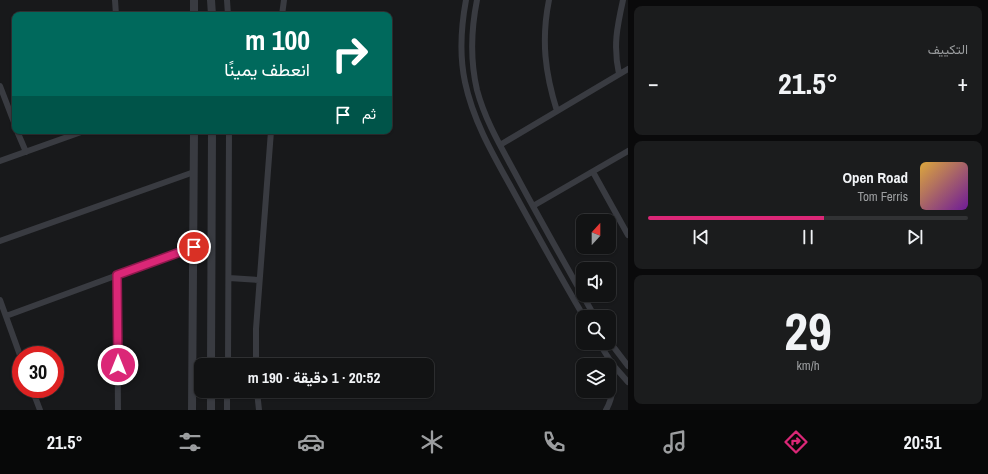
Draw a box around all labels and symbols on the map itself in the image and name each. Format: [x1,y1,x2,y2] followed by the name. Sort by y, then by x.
[576,214,616,254] north arrow
[177,230,211,264] pin
[97,344,139,386] position arrow
[12,346,64,398] speed limit sign: 30

